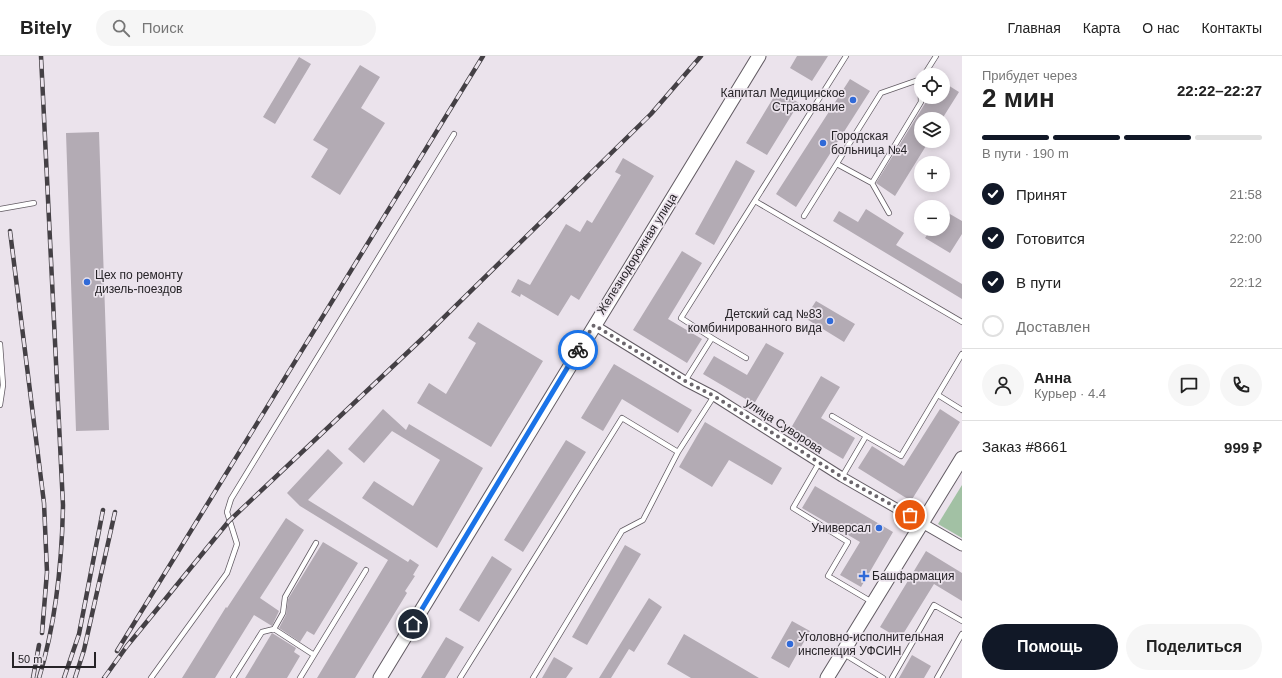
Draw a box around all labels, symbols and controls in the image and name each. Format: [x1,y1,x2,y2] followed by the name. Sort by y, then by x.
[96,10,376,46] search box
[20,17,72,38] text: Bitely
[110,17,132,39] icon: search
[142,19,183,36] text: Поиск
[1007,20,1061,36] text: Главная
[1083,20,1120,36] text: Карта
[1142,20,1180,36] text: О нас
[1202,20,1262,36] text: Контакты
[914,68,950,236] map controls
[914,68,950,104] button: locate
[982,68,1077,83] text: Прибудет через
[1177,82,1262,99] text: 22:22–22:27
[982,83,1055,113] text: 2 мин
[721,86,845,114] place label: Капитал Медицинское Страхование
[848,95,858,105] marker: Капитал Медицинское Страхование
[914,112,950,148] button: layers
[831,129,908,157] place label: Городская больница №4
[818,138,828,148] marker: Городская больница №4
[982,146,1069,161] text: В пути · 190 m
[914,156,950,192] button: +
[982,183,1004,205] icon: check
[1016,186,1067,203] text: Принят
[1229,187,1262,202] text: 21:58
[594,191,680,317] street label: Железнодорожная улица
[914,200,950,236] button: −
[982,227,1004,249] icon: check
[1016,230,1085,247] text: Готовится
[1229,231,1262,246] text: 22:00
[95,268,183,296] place label: Цех по ремонту дизель-поездов
[982,271,1004,293] icon: check
[1016,274,1061,291] text: В пути
[1229,275,1262,290] text: 22:12
[82,277,92,287] marker: Цех по ремонту дизель-поездов
[688,307,822,335] place label: Детский сад №83 комбинированного вида
[825,316,835,326] marker: Детский сад №83 комбинированного вида
[1016,318,1090,335] text: Доставлен
[558,330,598,370] courier
[567,339,589,361] icon: bike
[982,364,1024,406] button: person
[1168,364,1210,406] button: chat
[1220,364,1262,406] button: phone
[1034,369,1071,386] text: Анна
[1034,386,1106,401] text: Курьер · 4.4
[742,396,826,457] street label: улица Суворова
[982,438,1067,455] text: Заказ #8661
[1224,439,1262,456] text: 999 ₽
[893,498,927,532] pin
[899,504,921,526] icon: bag
[811,521,871,535] place label: Универсал
[874,523,884,533] marker: Универсал
[872,569,954,583] place label: Башфармация
[859,571,869,581] marker: Башфармация
[396,607,430,641] pin
[402,613,424,635] icon: home
[982,624,1118,670] button: Помощь
[1126,624,1262,670] button: Поделиться
[798,630,944,658] place label: Уголовно-исполнительная инспекция УФСИН
[785,639,795,649] marker: Уголовно-исполнительная инспекция УФСИН
[12,650,96,669] scale bar
[18,653,42,665] text: 50 m

